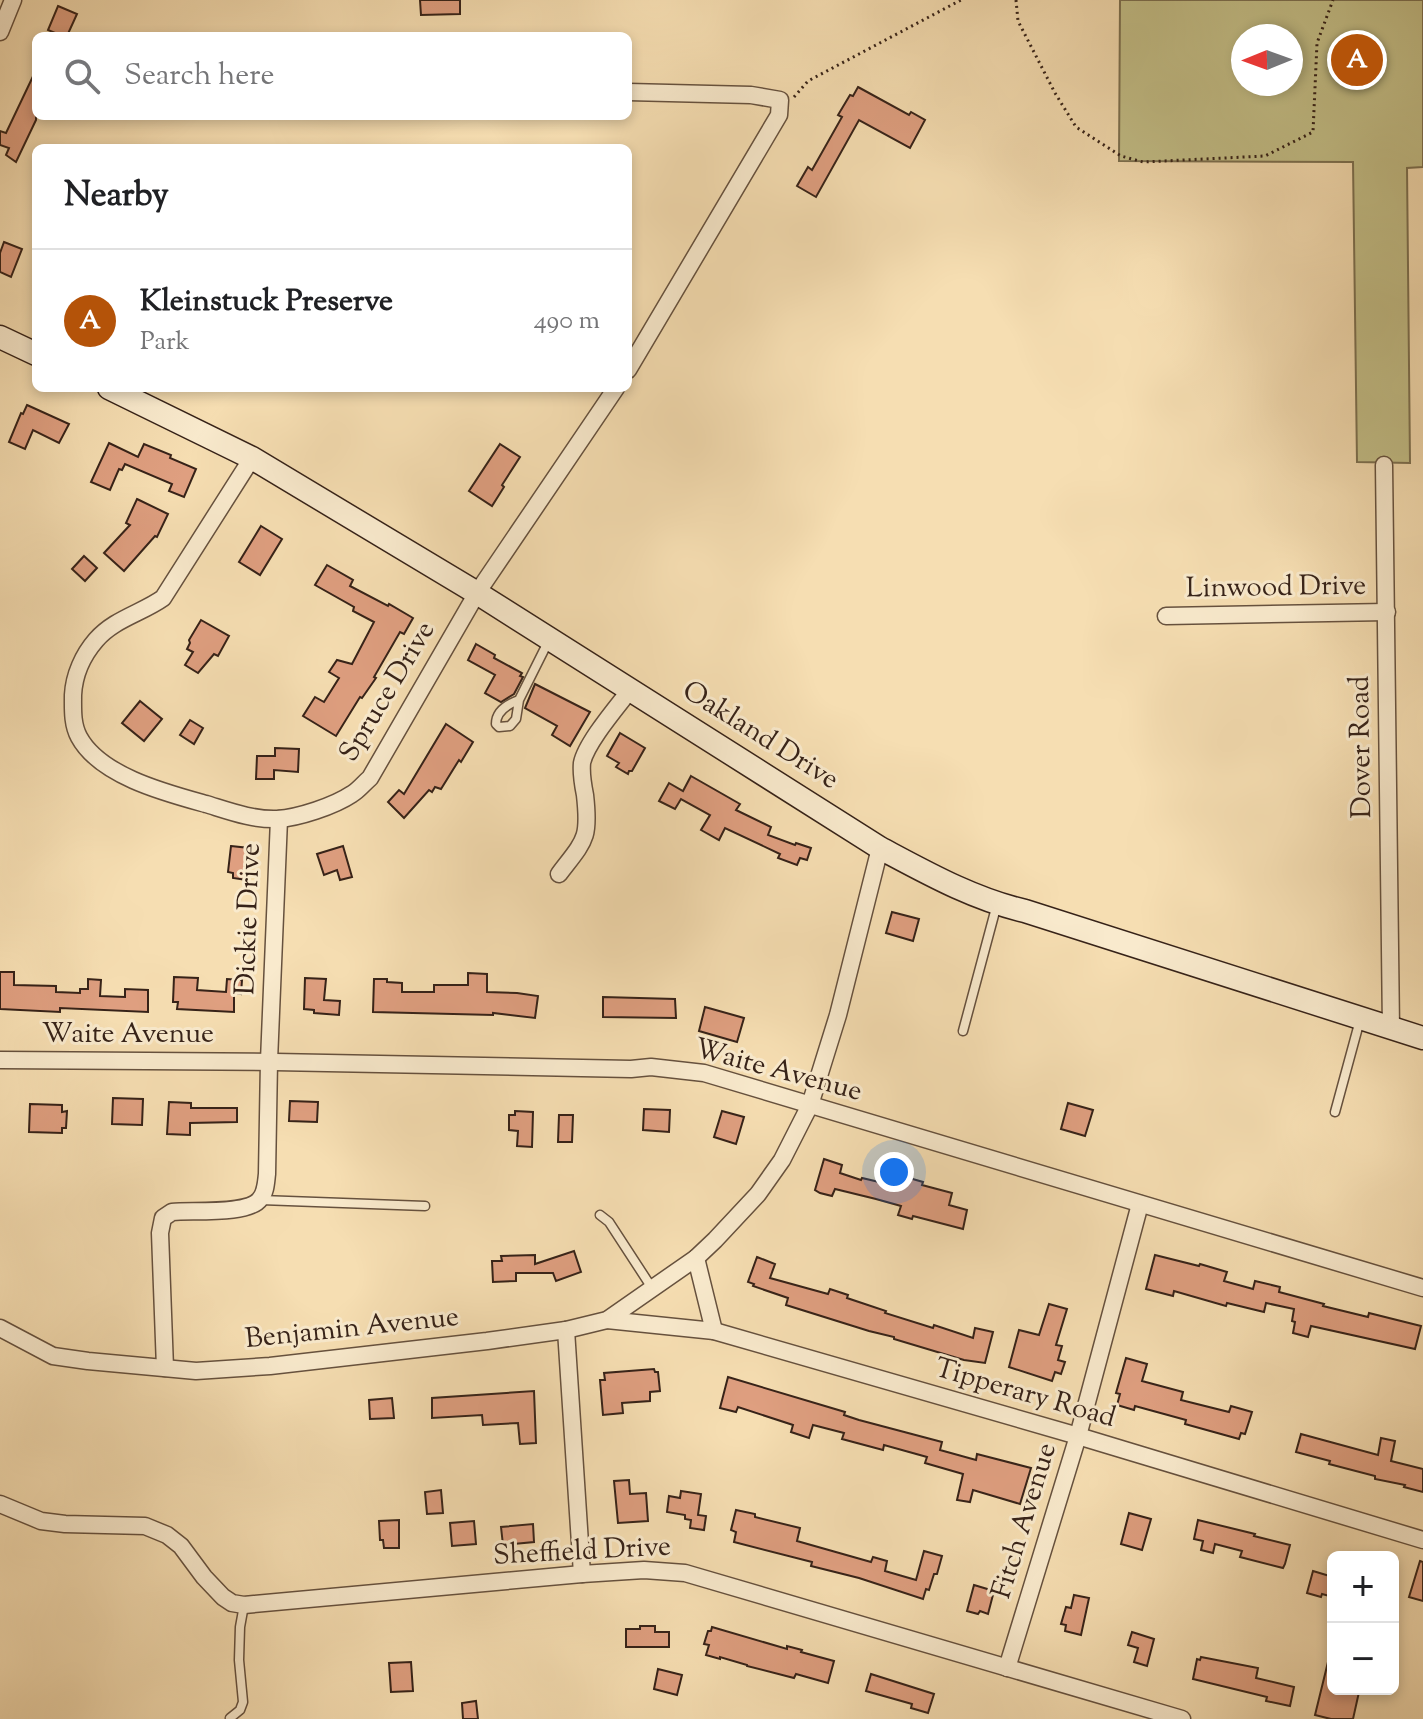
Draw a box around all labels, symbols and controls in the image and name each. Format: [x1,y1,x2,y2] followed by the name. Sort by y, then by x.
[1231,24,1303,96] north arrow
[1331,30,1383,90] pin: A
[32,32,632,120] search box
[60,54,104,98] icon: search
[124,55,274,98] text: Search here
[64,172,169,221] text: Nearby
[140,281,393,324] text: Kleinstuck Preserve
[79,303,101,340] text: A
[534,303,600,340] text: 490 m
[140,324,190,361] text: Park
[1185,566,1367,610] street label: Linwood Drive
[330,614,446,770] street label: Spruce Drive
[674,672,846,800] street label: Oakland Drive
[1341,675,1383,819] street label: Dover Road
[226,842,272,996] street label: Dickie Drive
[42,1015,214,1055] street label: Waite Avenue
[690,1029,866,1113] street label: Waite Avenue
[874,1152,914,1192] your location
[243,1298,461,1360] street label: Benjamin Avenue
[930,1349,1120,1439] street label: Tipperary Road
[982,1438,1068,1604] street label: Fitch Avenue
[492,1527,672,1577] street label: Sheffield Drive
[1327,1551,1399,1695] map controls
[1327,1551,1399,1623] button: +
[1327,1623,1399,1695] button: −

